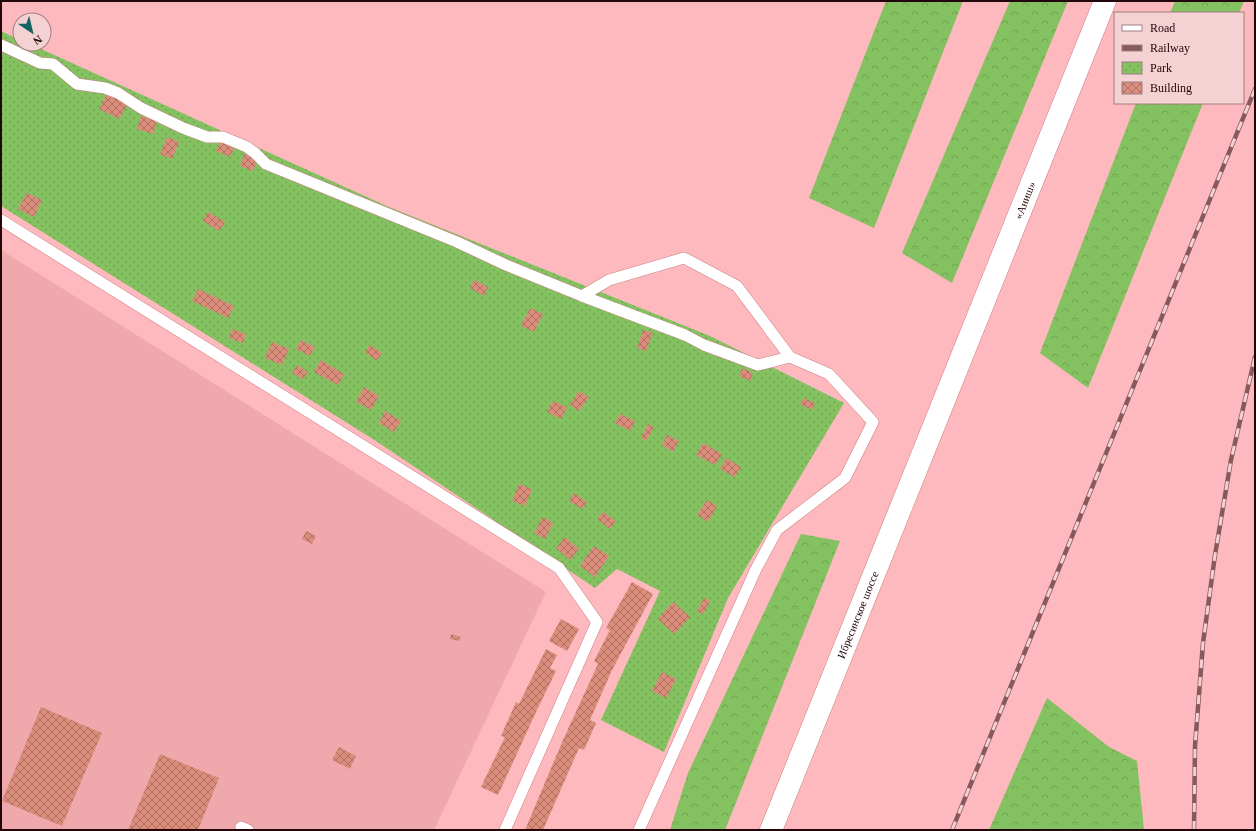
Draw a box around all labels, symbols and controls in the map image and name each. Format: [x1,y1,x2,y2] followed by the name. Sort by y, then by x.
[12,12,52,52] north arrow
[1114,12,1244,104] legend
[1150,21,1175,35] text: Road
[31,33,44,47] text: N
[1150,41,1190,55] text: Railway
[1150,61,1172,75] text: Park
[1150,81,1192,95] text: Building
[1012,180,1038,221] street label: «Аниш»
[835,569,881,660] street label: Ибресинское шоссе

